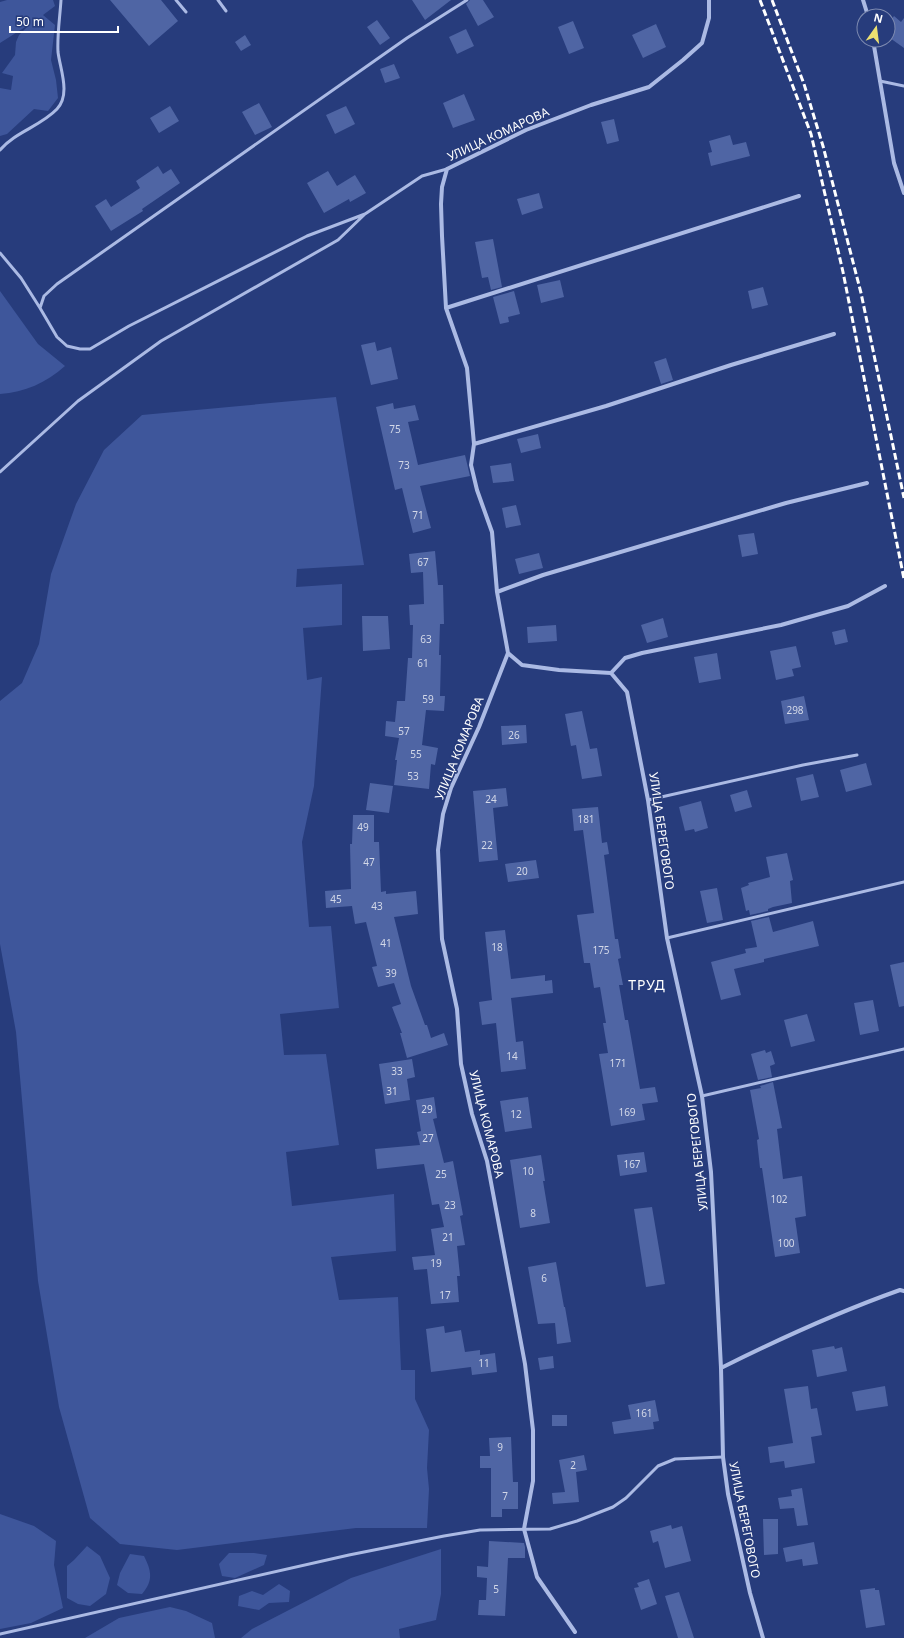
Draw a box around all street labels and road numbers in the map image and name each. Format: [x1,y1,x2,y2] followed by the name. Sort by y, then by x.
[444,103,552,165] street label: УЛИЦА КОМАРОВА
[430,693,488,802] street label: УЛИЦА КОМАРОВА
[645,771,679,891] street label: УЛИЦА БЕРЕГОВОГО
[465,1068,509,1180] street label: УЛИЦА КОМАРОВА
[682,1092,712,1212] street label: УЛИЦА БЕРЕГОВОГО
[725,1460,765,1580] street label: УЛИЦА БЕРЕГОВОГО

